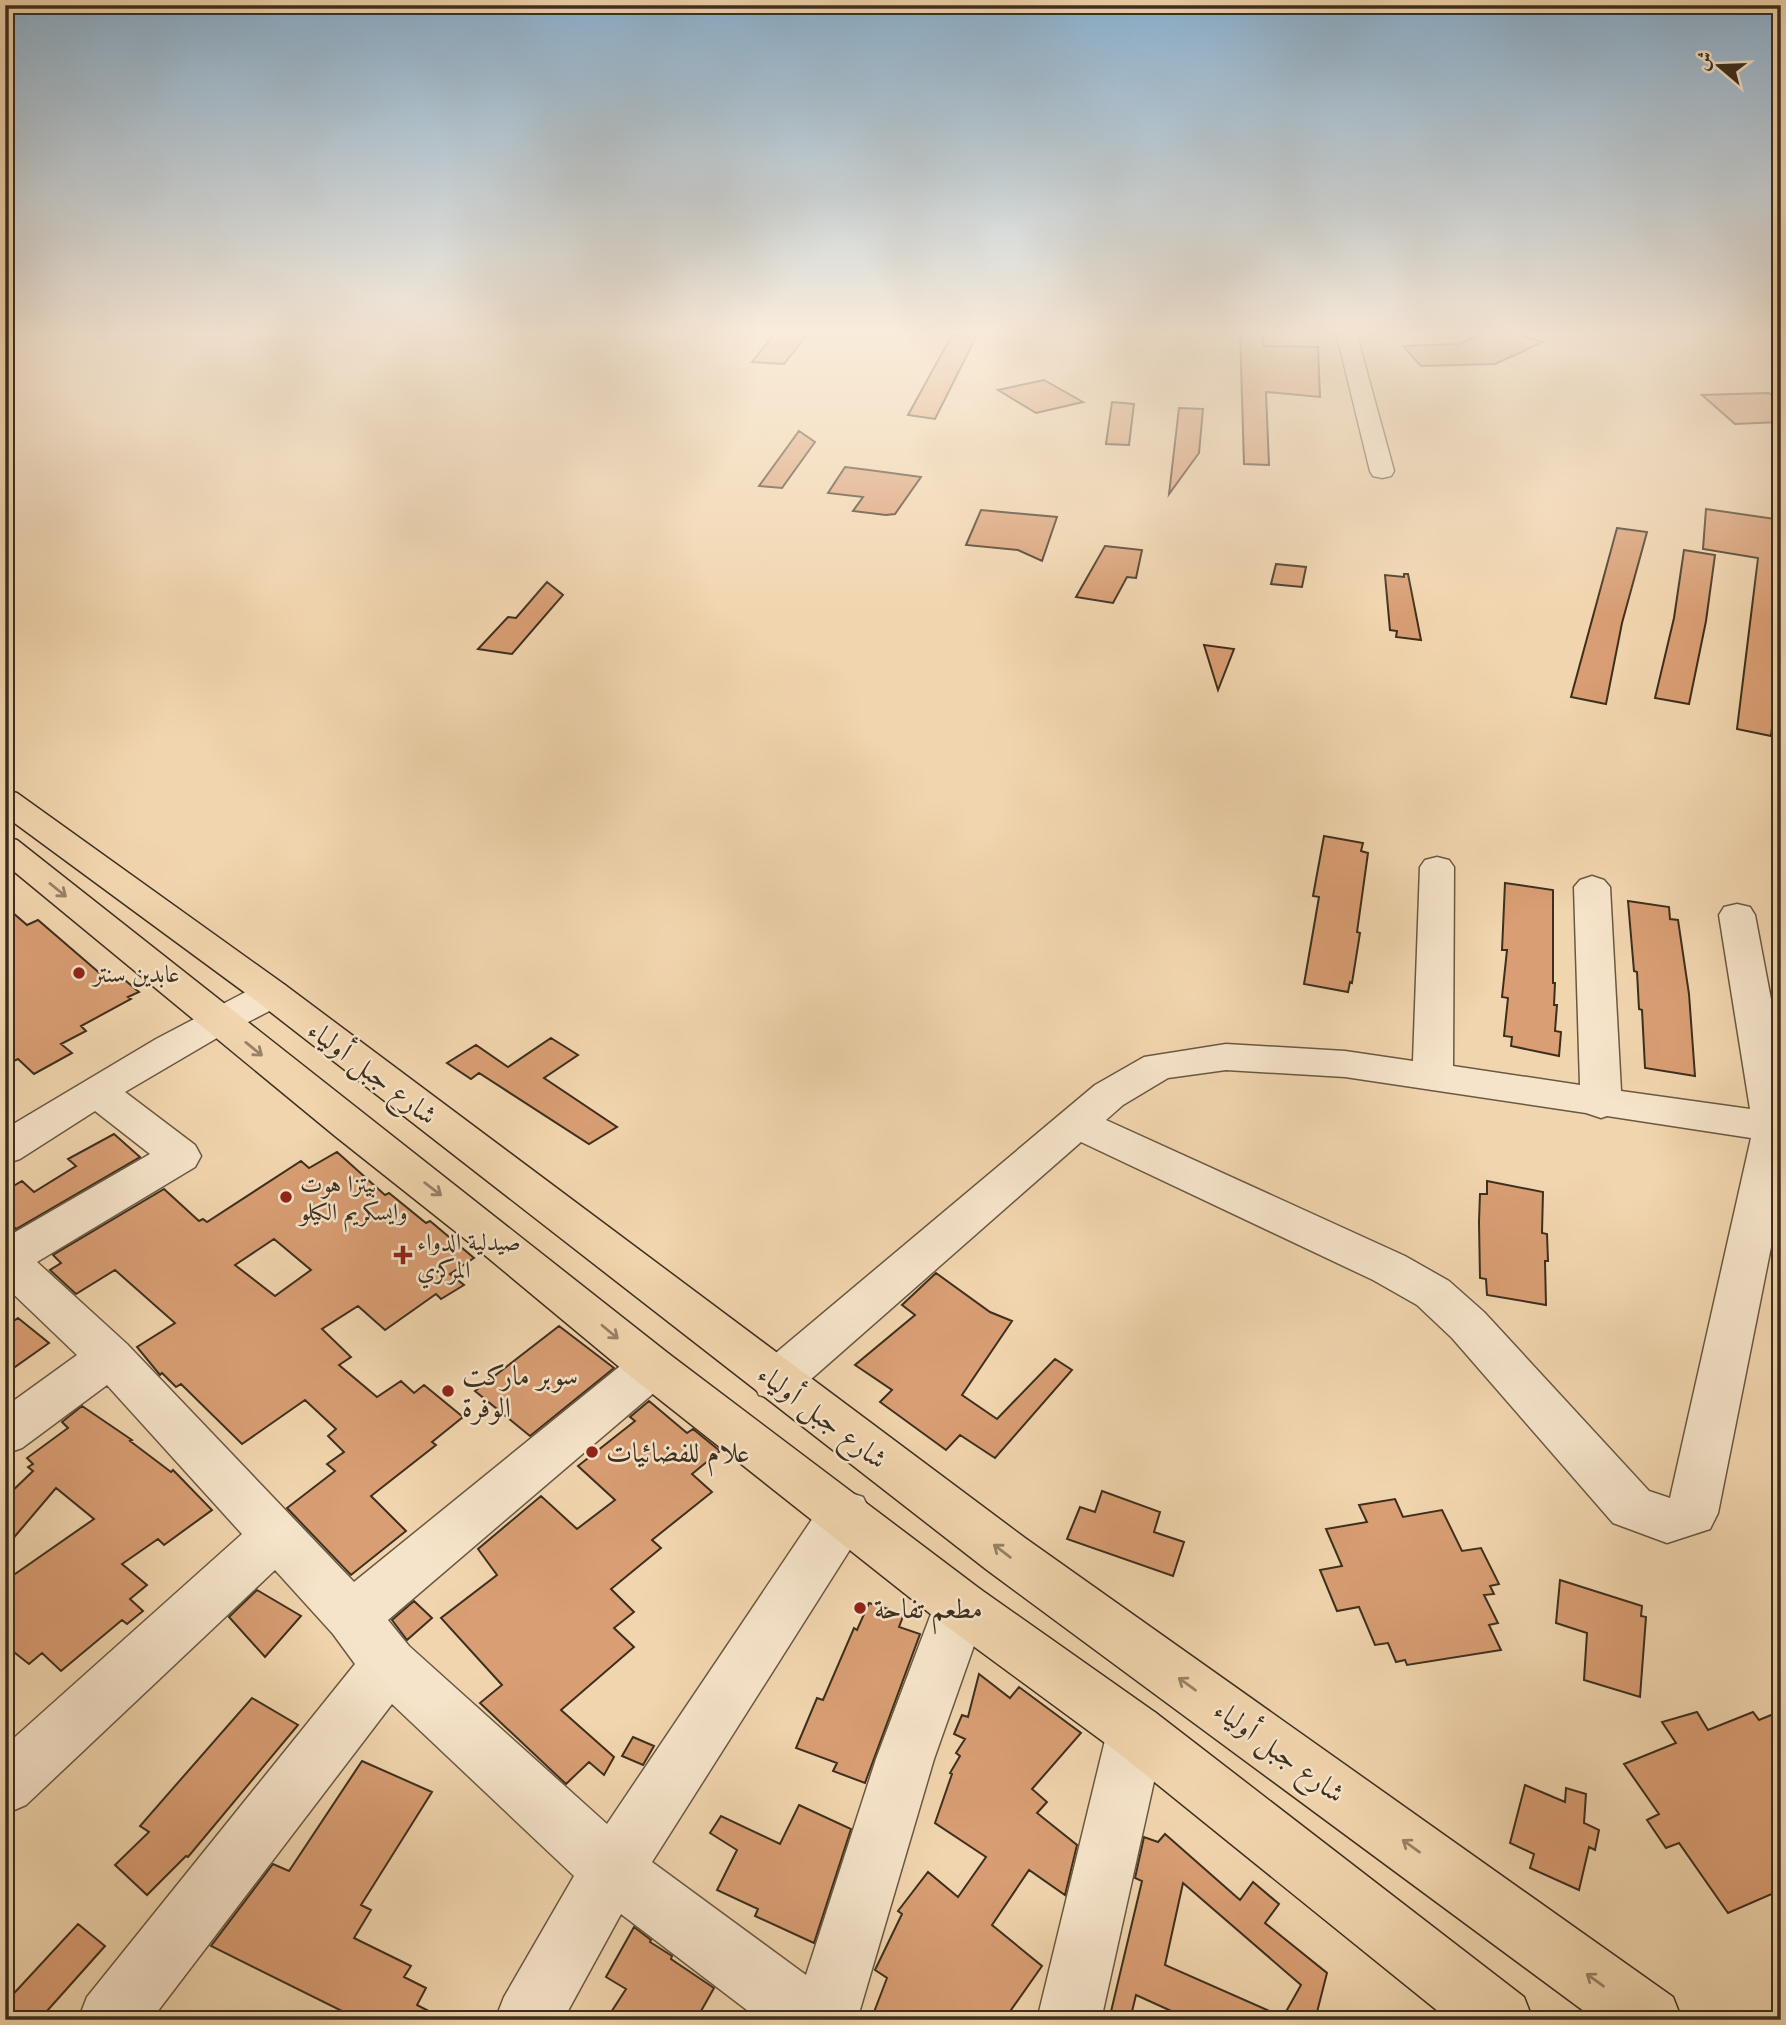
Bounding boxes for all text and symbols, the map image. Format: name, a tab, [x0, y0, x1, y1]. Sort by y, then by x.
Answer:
north arrow	[1684, 32, 1754, 102]
text: ش	[1689, 48, 1717, 73]
one-way arrow	[49, 882, 67, 898]
place label: عابدين سنتر	[90, 959, 180, 988]
marker: عابدين سنتر	[71, 965, 87, 981]
street label: شارع جبل أولياء	[297, 1011, 446, 1137]
one-way arrow	[244, 1041, 262, 1056]
place label: بيتزا هوت وايسكريم الكيلو	[297, 1169, 408, 1233]
one-way arrow	[423, 1182, 441, 1197]
marker: بيتزا هوت وايسكريم الكيلو	[278, 1189, 294, 1205]
place label: صيدلية الدواء المركزي	[417, 1227, 521, 1289]
marker: صيدلية الدواء المركزي	[395, 1247, 411, 1263]
one-way arrow	[600, 1324, 618, 1340]
street label: شارع جبل أولياء	[747, 1355, 896, 1481]
place label: سوبر ماركت الوفرة	[462, 1358, 578, 1425]
marker: سوبر ماركت الوفرة	[440, 1383, 456, 1399]
place label: علام للفضائيات	[606, 1435, 750, 1477]
marker: علام للفضائيات	[584, 1444, 600, 1460]
one-way arrow	[993, 1544, 1012, 1558]
place label: مطعم تفاحة	[874, 1591, 983, 1635]
marker: مطعم تفاحة	[852, 1600, 868, 1616]
one-way arrow	[1178, 1677, 1197, 1691]
street label: شارع جبل أولياء	[1204, 1691, 1353, 1815]
one-way arrow	[1402, 1839, 1421, 1853]
one-way arrow	[1586, 1972, 1605, 1987]

